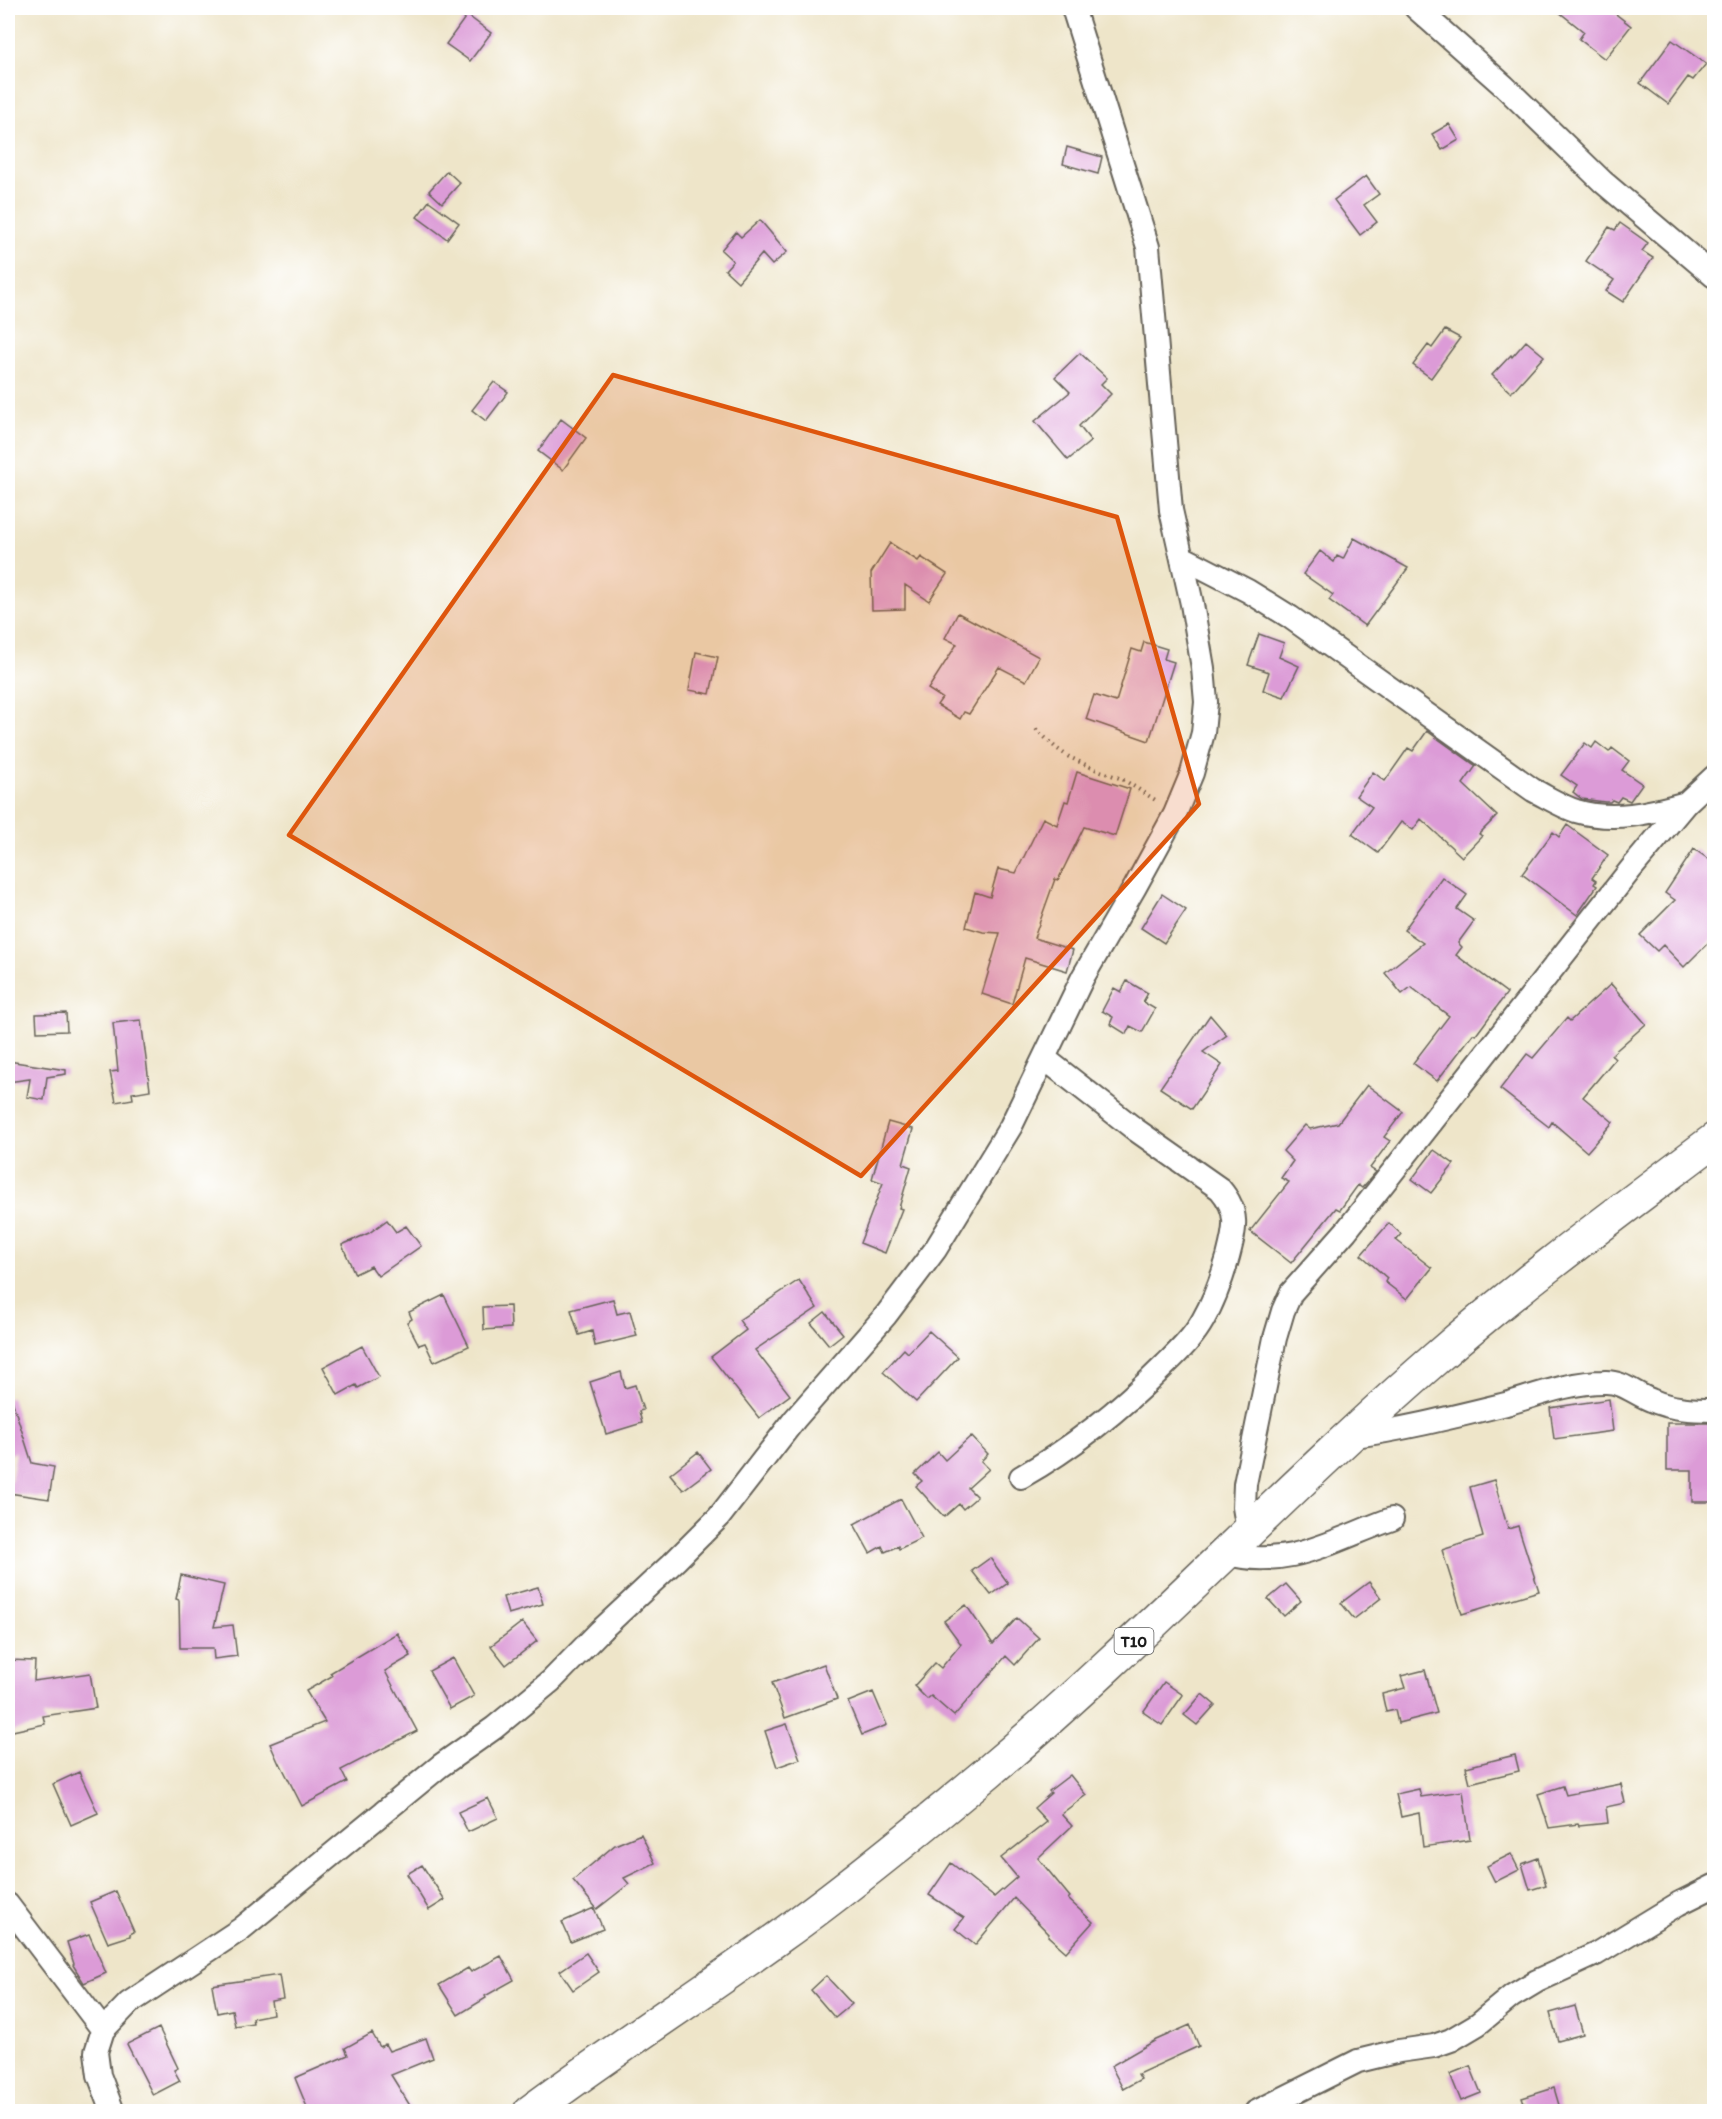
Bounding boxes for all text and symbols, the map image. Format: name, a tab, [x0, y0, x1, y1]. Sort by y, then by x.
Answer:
road number: T10	[1114, 1628, 1154, 1654]

